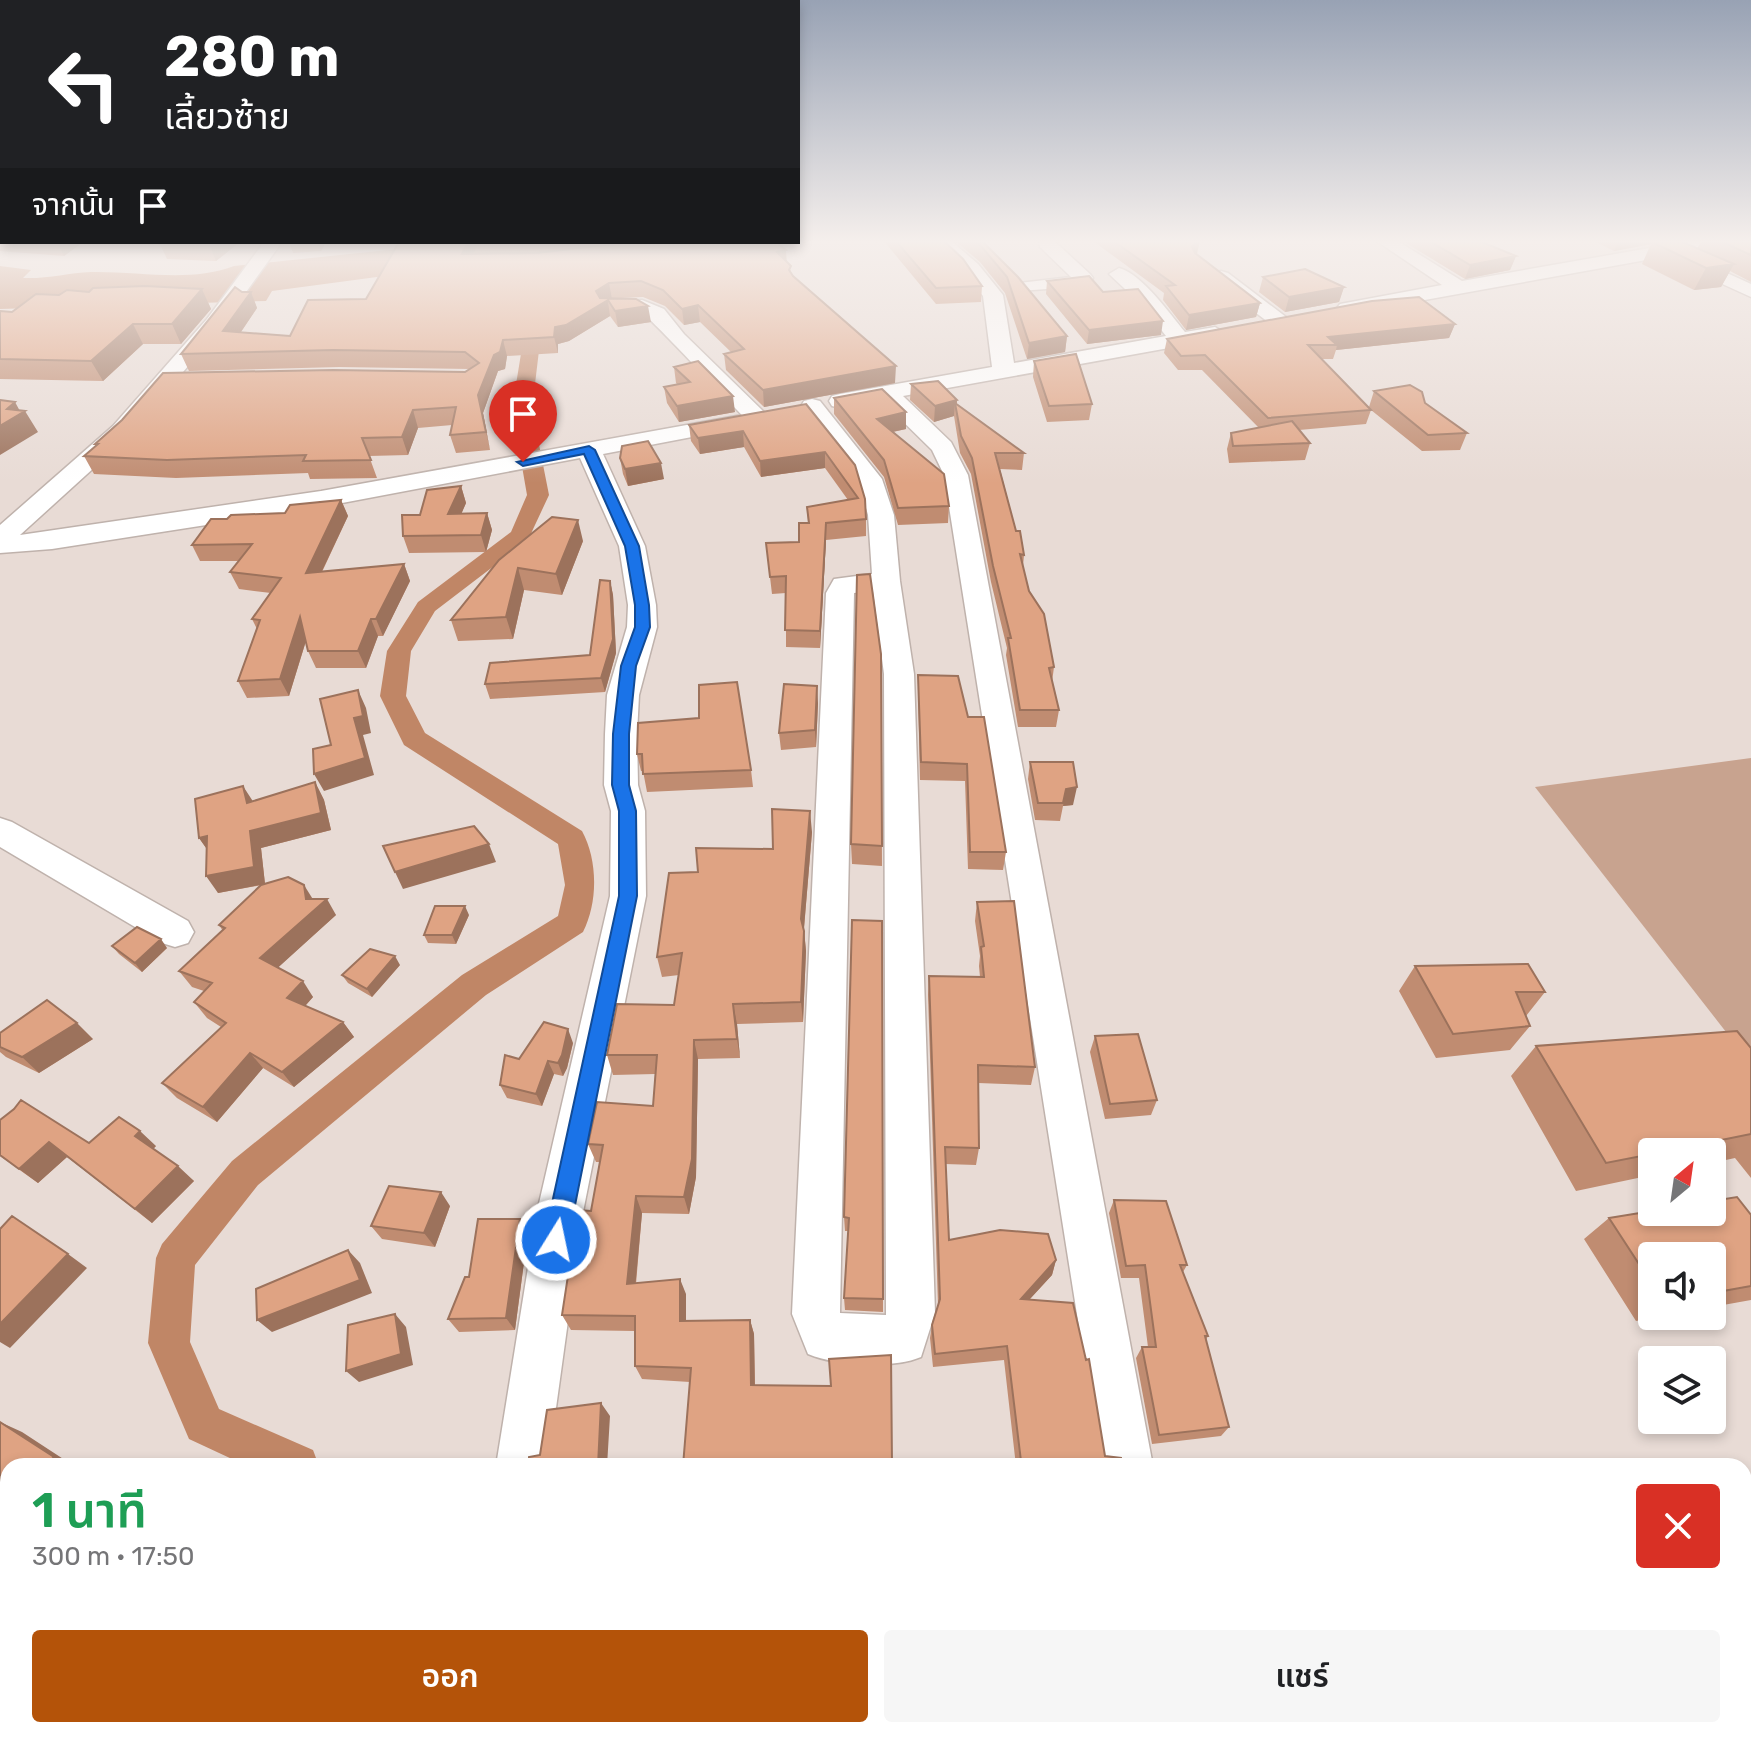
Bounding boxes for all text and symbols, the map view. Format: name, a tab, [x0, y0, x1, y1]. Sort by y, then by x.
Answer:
text: 280 m	[164, 24, 340, 90]
icon: left	[32, 32, 136, 136]
text: เลี้ยวซ้าย	[164, 95, 290, 138]
icon: arrive	[131, 184, 175, 228]
text: จากนั้น	[32, 187, 115, 223]
pin	[489, 380, 557, 462]
icon: arrive	[501, 392, 545, 436]
north arrow	[1638, 1138, 1726, 1226]
map controls	[1638, 1138, 1726, 1434]
position arrow	[514, 1198, 598, 1282]
button: sound	[1638, 1242, 1726, 1330]
button: layers	[1638, 1346, 1726, 1434]
text: 1 นาที	[32, 1482, 147, 1539]
button: close	[1636, 1484, 1720, 1568]
text: 300 m · 17:50	[32, 1541, 195, 1572]
button: ออก	[32, 1630, 868, 1722]
button: แชร์	[884, 1630, 1720, 1722]

